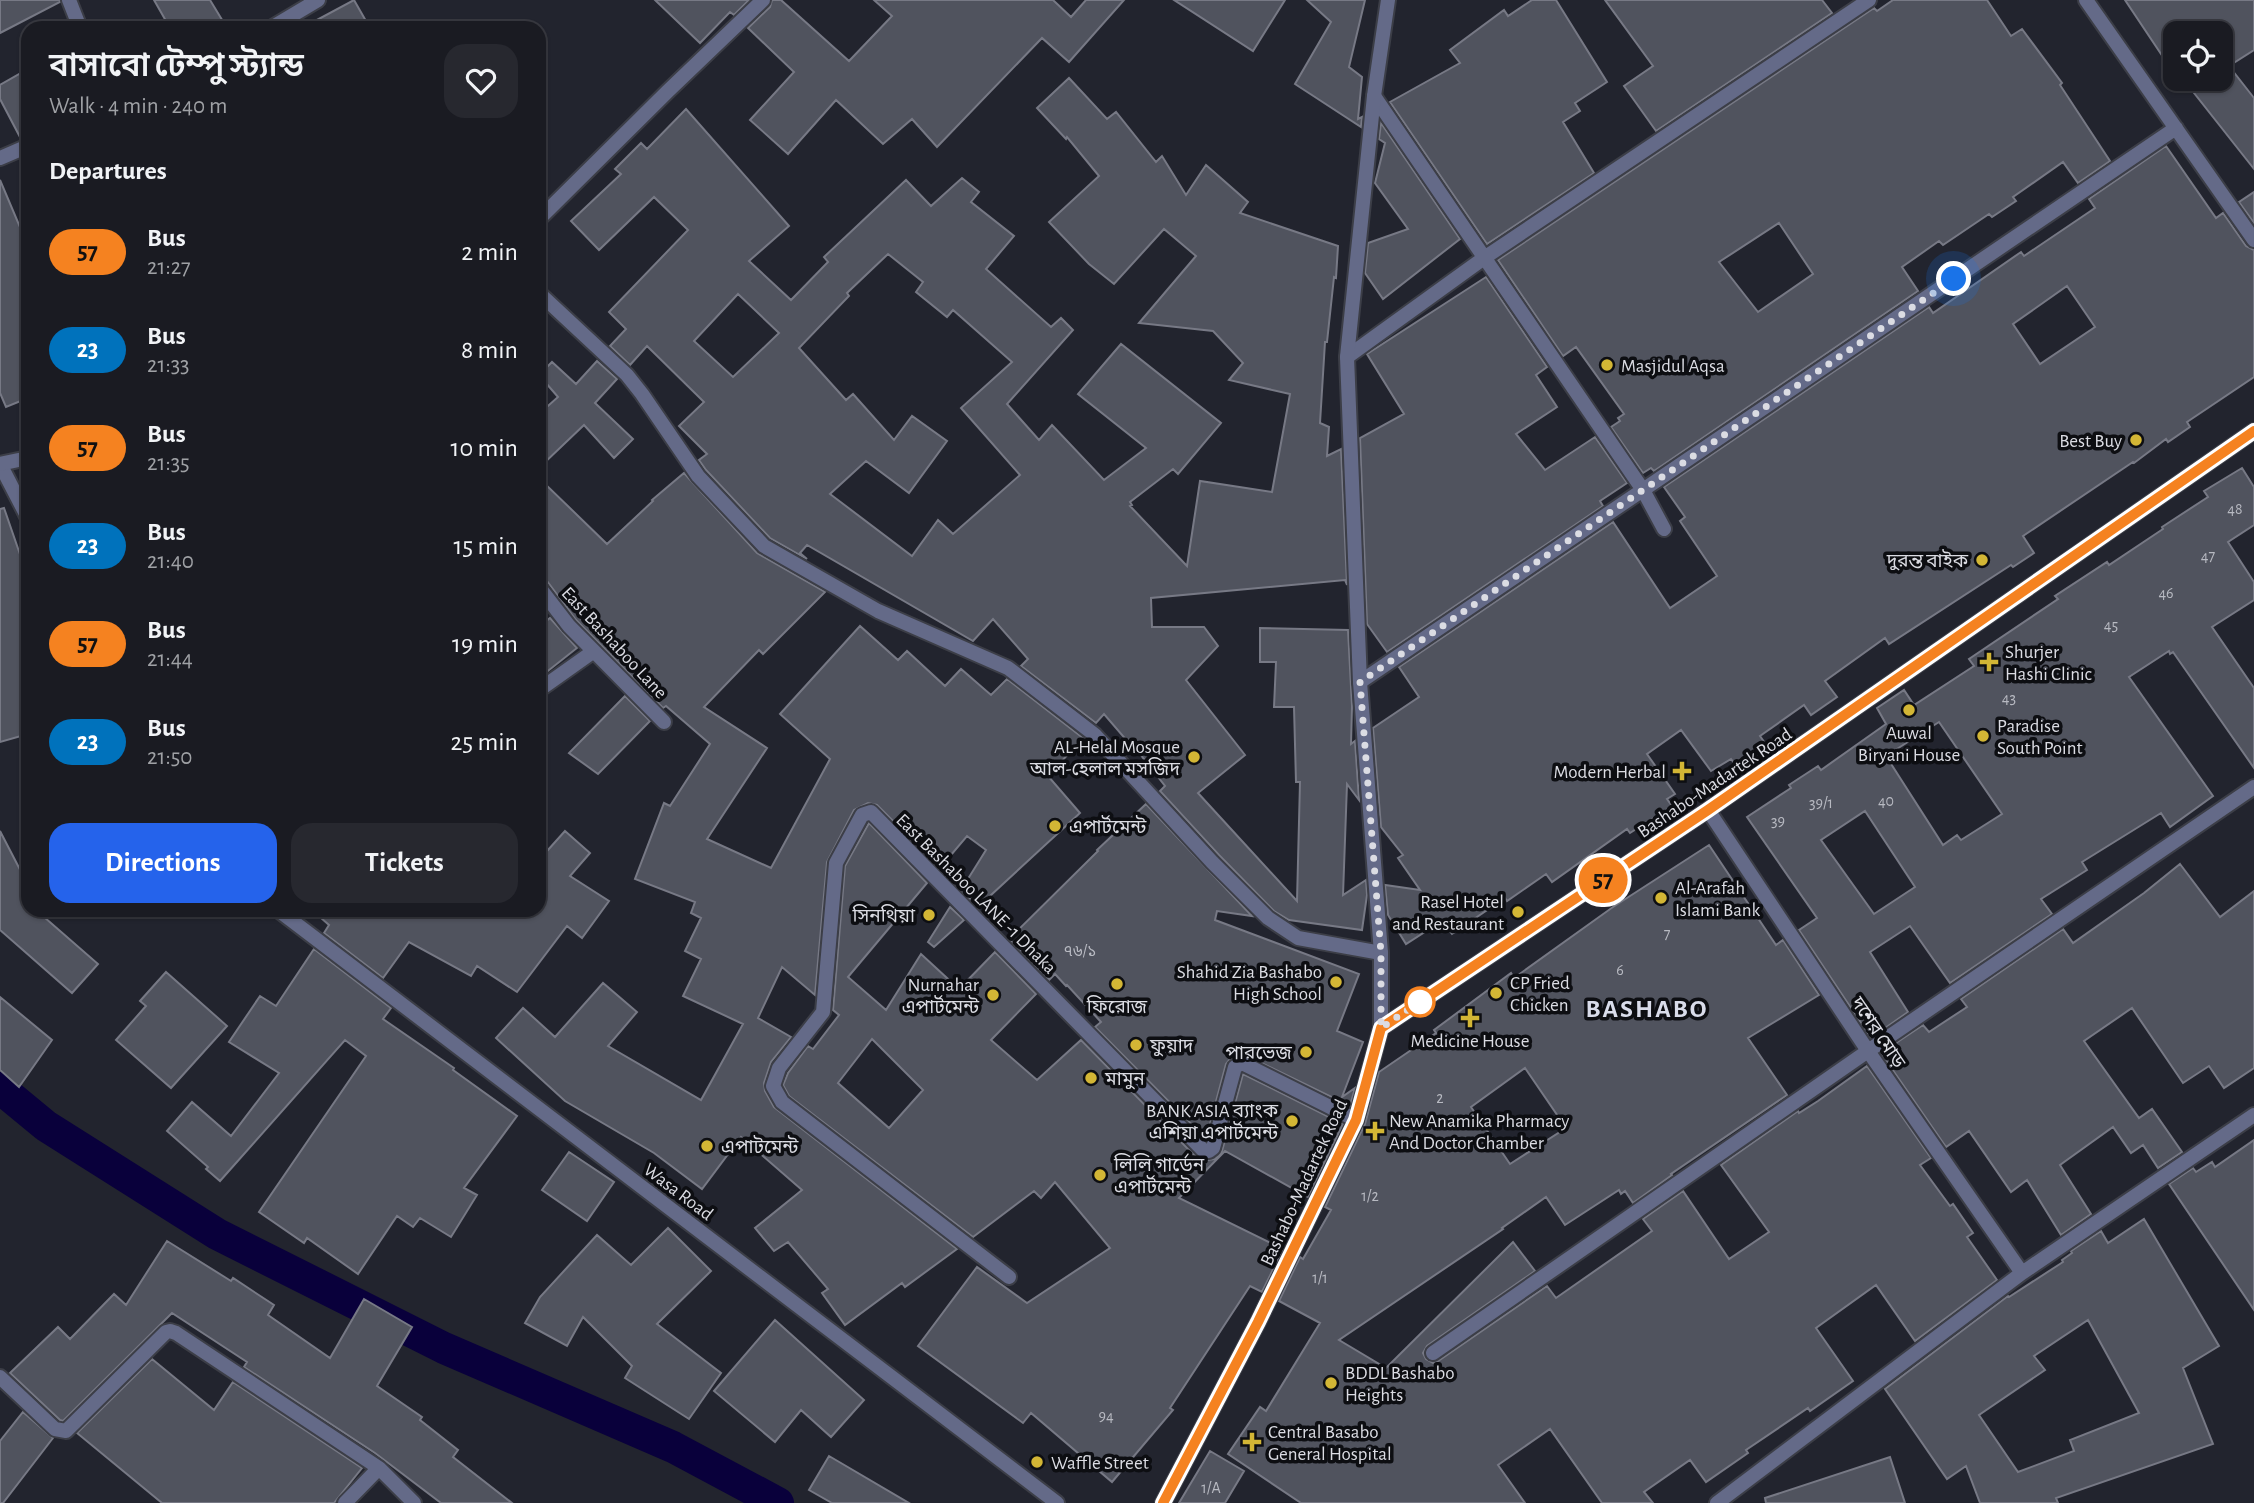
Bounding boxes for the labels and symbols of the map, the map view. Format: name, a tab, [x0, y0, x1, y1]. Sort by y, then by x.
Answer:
your location	[1936, 261, 1971, 296]
marker: Masjidul Aqsa	[1599, 357, 1615, 373]
place label: Masjidul Aqsa	[1621, 357, 1725, 376]
place label: Best Buy	[2059, 432, 2122, 451]
marker: Best Buy	[2128, 432, 2144, 448]
house number: 48	[2227, 501, 2243, 517]
house number: 47	[2201, 548, 2216, 564]
place label: দুরন্ত বাইক	[1886, 549, 1969, 571]
marker: দুরন্ত বাইক	[1974, 552, 1990, 568]
street label: East Bashaboo Lane	[557, 583, 670, 703]
house number: 46	[2158, 585, 2174, 601]
house number: 45	[2104, 617, 2118, 633]
place label: Shurjer Hashi Clinic	[2005, 643, 2092, 684]
marker: Shurjer Hashi Clinic	[1979, 652, 1999, 672]
house number: 43	[2002, 690, 2016, 706]
marker: Auwal Biryani House	[1901, 702, 1917, 718]
place label: Paradise South Point	[1997, 717, 2083, 758]
place label: Auwal Biryani House	[1858, 724, 1960, 765]
street label: Bashabo-Madartek Road	[1634, 725, 1795, 842]
marker: Paradise South Point	[1975, 728, 1991, 744]
place label: AL-Helal Mosque আল-হেলাল মসজিদ	[1029, 738, 1180, 779]
marker: AL-Helal Mosque আল-হেলাল মসজিদ	[1186, 749, 1202, 765]
marker: Modern Herbal	[1672, 761, 1692, 781]
place label: Modern Herbal	[1554, 763, 1666, 782]
house number: 40	[1878, 793, 1894, 809]
house number: 39/1	[1809, 795, 1833, 811]
street label: East Bashaboo LANE -1 Dhaka	[892, 810, 1060, 978]
house number: 39	[1771, 813, 1785, 829]
place label: এপার্টমেন্ট	[1069, 815, 1147, 837]
marker: এপার্টমেন্ট	[1047, 818, 1063, 834]
line badge: 57	[1572, 857, 1634, 903]
place label: Al-Arafah Islami Bank	[1675, 879, 1761, 920]
marker: Al-Arafah Islami Bank	[1653, 890, 1669, 906]
place label: Rasel Hotel and Restaurant	[1392, 893, 1504, 934]
place label: সিনথিয়া	[851, 904, 916, 926]
marker: Rasel Hotel and Restaurant	[1510, 904, 1526, 920]
marker: সিনথিয়া	[921, 907, 937, 923]
house number: 7	[1664, 926, 1671, 942]
house number: ৭৬/১	[1063, 943, 1097, 959]
house number: 6	[1616, 962, 1624, 978]
place label: Shahid Zia Bashabo High School	[1177, 963, 1322, 1004]
marker: Shahid Zia Bashabo High School	[1328, 974, 1344, 990]
place label: CP Fried Chicken	[1510, 974, 1570, 1015]
place label: Nurnahar এপার্টমেন্ট	[902, 976, 980, 1017]
marker: ফিরোজ	[1109, 976, 1125, 992]
marker: CP Fried Chicken	[1488, 985, 1504, 1001]
marker: Nurnahar এপার্টমেন্ট	[985, 987, 1001, 1003]
unlabelled marker	[1405, 987, 1435, 1017]
street label: দশের মোড়	[1847, 993, 1909, 1072]
place label: ফিরোজ	[1086, 995, 1148, 1017]
district label: BASHABO	[1585, 996, 1709, 1022]
marker: Medicine House	[1462, 1010, 1478, 1026]
place label: Medicine House	[1411, 1032, 1529, 1051]
marker: ফুয়াদ	[1128, 1037, 1144, 1053]
place label: ফুয়াদ	[1149, 1037, 1194, 1057]
place label: পারভেজ	[1225, 1044, 1293, 1063]
marker: পারভেজ	[1298, 1044, 1314, 1060]
marker: মামুন	[1083, 1070, 1099, 1086]
place label: মামুন	[1104, 1070, 1145, 1090]
house number: 2	[1436, 1090, 1444, 1106]
street label: Bashabo-Madartek Road	[1257, 1096, 1351, 1269]
place label: BANK ASIA ব্যাংক এশিয়া এপার্টমেন্ট	[1146, 1102, 1279, 1143]
place label: New Anamika Pharmacy And Doctor Chamber	[1389, 1112, 1569, 1153]
marker: BANK ASIA ব্যাংক এশিয়া এপার্টমেন্ট	[1284, 1113, 1300, 1129]
marker: New Anamika Pharmacy And Doctor Chamber	[1367, 1123, 1383, 1139]
place label: এপাটমেন্ট	[721, 1135, 799, 1157]
marker: এপাটমেন্ট	[699, 1138, 715, 1154]
place label: লিলি গার্ডেন এপার্টমেন্ট	[1113, 1153, 1205, 1197]
street label: Wasa Road	[640, 1160, 716, 1224]
marker: লিলি গার্ডেন এপার্টমেন্ট	[1092, 1167, 1108, 1183]
house number: 1/2	[1361, 1188, 1379, 1204]
house number: 1/1	[1312, 1270, 1328, 1286]
place label: BDDL Bashabo Heights	[1345, 1364, 1455, 1405]
marker: BDDL Bashabo Heights	[1323, 1375, 1339, 1391]
house number: 94	[1098, 1408, 1114, 1424]
place label: Central Basabo General Hospital	[1268, 1423, 1392, 1464]
marker: Central Basabo General Hospital	[1242, 1432, 1262, 1452]
marker: Waffle Street	[1029, 1454, 1045, 1470]
place label: Waffle Street	[1051, 1454, 1149, 1473]
house number: 1/A	[1201, 1480, 1221, 1496]

